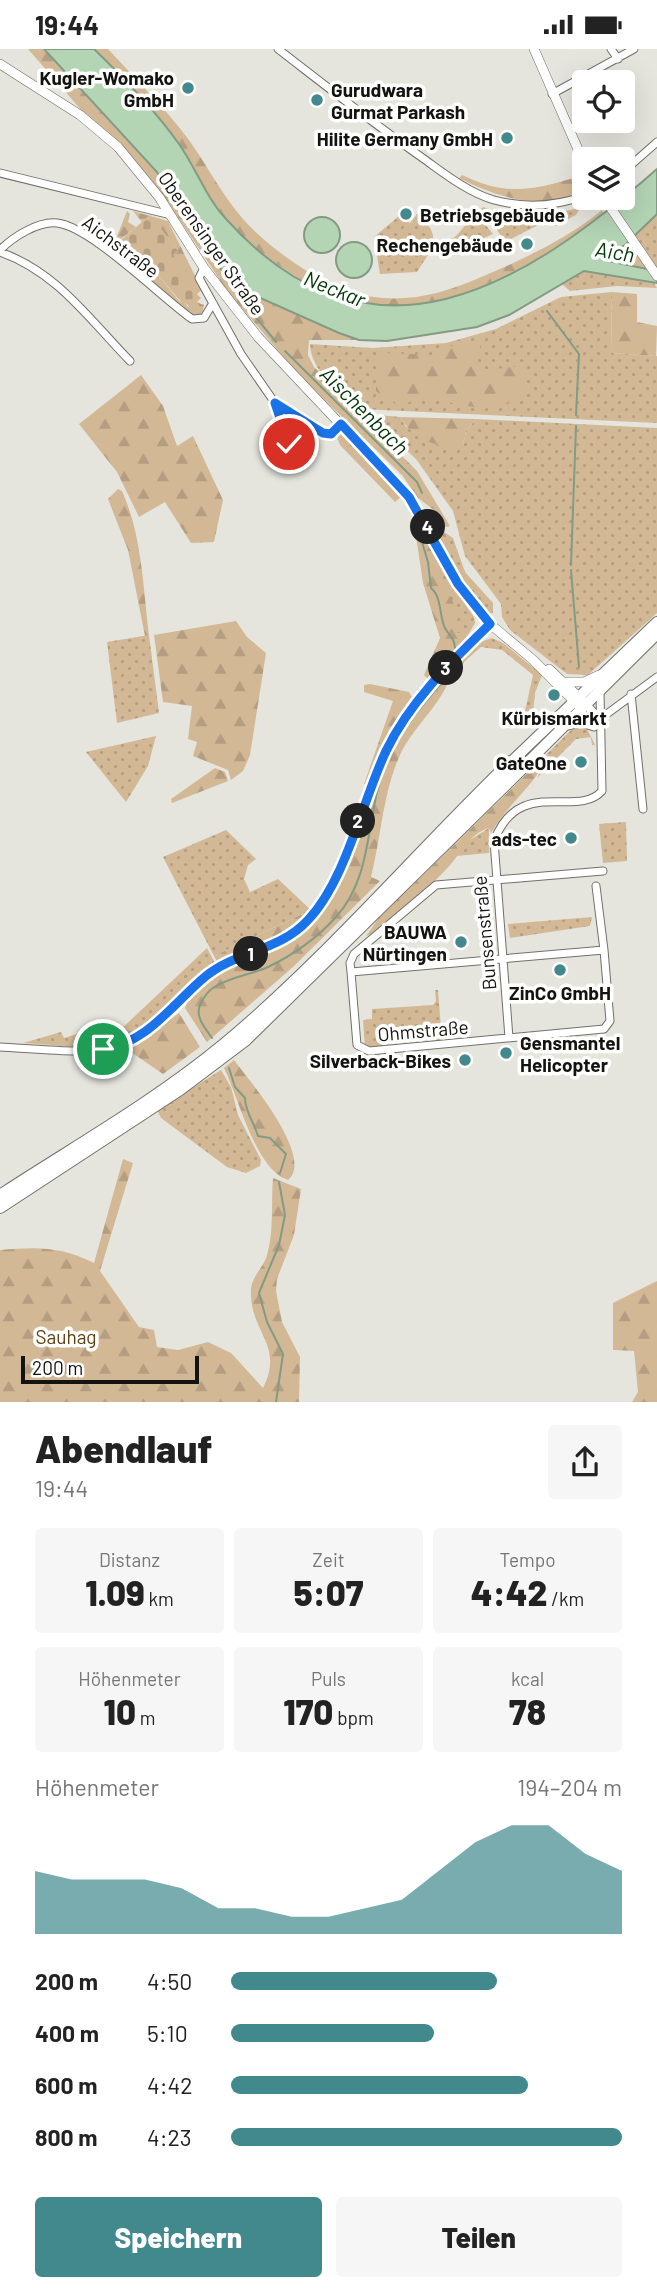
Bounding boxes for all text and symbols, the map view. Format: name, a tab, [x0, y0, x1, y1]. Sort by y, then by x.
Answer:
text: 19:44	[35, 9, 99, 40]
place label: Kugler-Womako GmbH	[40, 66, 174, 111]
map controls	[572, 70, 635, 210]
button: locate	[572, 70, 635, 133]
place label: Gurudwara Gurmat Parkash	[331, 78, 465, 123]
marker: Kugler-Womako GmbH	[180, 80, 196, 96]
marker: Gurudwara Gurmat Parkash	[309, 92, 325, 108]
place label: Hilite Germany GmbH	[317, 127, 493, 150]
marker: Hilite Germany GmbH	[499, 130, 515, 146]
button: layers	[572, 147, 635, 210]
street label: Oberensinger Straße	[154, 167, 270, 319]
place label: Betriebsgebäude	[420, 203, 565, 226]
marker: Betriebsgebäude	[398, 206, 414, 222]
street label: Aichstraße	[78, 210, 164, 282]
place label: Rechengebäude	[377, 233, 513, 256]
marker: Rechengebäude	[519, 236, 535, 252]
water label: Aich	[594, 236, 636, 266]
water label: Neckar	[301, 264, 370, 312]
water label: Aischenbach	[316, 361, 414, 459]
pin	[259, 414, 319, 474]
icon: check	[270, 425, 308, 463]
pin: 4	[410, 510, 446, 545]
text: 4	[422, 515, 433, 538]
pin: 3	[428, 651, 464, 685]
text: 3	[440, 656, 451, 679]
marker: Kürbismarkt	[546, 687, 562, 703]
place label: Kürbismarkt	[501, 706, 607, 729]
place label: GateOne	[496, 751, 567, 774]
marker: GateOne	[573, 754, 589, 770]
pin: 2	[340, 803, 376, 839]
text: 2	[352, 809, 363, 832]
place label: ads-tec	[492, 827, 557, 850]
marker: ads-tec	[563, 830, 579, 846]
street label: Bunsenstraße	[468, 875, 500, 991]
place label: BAUWA Nürtingen	[363, 920, 447, 965]
marker: BAUWA Nürtingen	[453, 934, 469, 950]
pin: 1	[233, 937, 268, 971]
text: 1	[247, 942, 254, 965]
marker: ZinCo GmbH	[552, 962, 568, 978]
place label: ZinCo GmbH	[509, 981, 611, 1004]
street label: Ohmstraße	[377, 1015, 469, 1045]
pin	[73, 1019, 133, 1079]
icon: arrive	[84, 1030, 122, 1068]
place label: Gensmantel Helicopter	[520, 1031, 620, 1076]
marker: Gensmantel Helicopter	[498, 1045, 514, 1061]
place label: Silverback-Bikes	[310, 1049, 451, 1072]
marker: Silverback-Bikes	[457, 1052, 473, 1068]
park label: Sauhag	[35, 1325, 97, 1348]
scale bar	[21, 1353, 200, 1385]
text: 200 m	[32, 1356, 83, 1379]
text: Abendlauf	[35, 1425, 212, 1471]
button: share	[548, 1425, 622, 1499]
text: 19:44	[35, 1474, 88, 1502]
text: Distanz	[99, 1548, 160, 1571]
text: Zeit	[312, 1548, 345, 1571]
text: Tempo	[499, 1548, 556, 1571]
text: 1.09	[85, 1571, 145, 1613]
text: 5:07	[294, 1571, 363, 1613]
text: 4:42	[471, 1571, 547, 1613]
text: km	[145, 1587, 174, 1610]
text: /km	[547, 1587, 584, 1610]
text: Höhenmeter	[78, 1667, 181, 1690]
text: Puls	[311, 1667, 346, 1690]
text: kcal	[511, 1667, 544, 1690]
text: 10	[104, 1690, 136, 1732]
text: 170	[283, 1690, 333, 1732]
text: 78	[509, 1690, 546, 1732]
text: m	[136, 1706, 155, 1729]
text: bpm	[333, 1706, 374, 1729]
text: Höhenmeter	[35, 1773, 159, 1801]
text: 194–204 m	[517, 1773, 622, 1801]
text: 200 m	[35, 1967, 98, 1995]
text: 4:50	[147, 1967, 192, 1995]
text: 400 m	[35, 2019, 99, 2047]
text: 5:10	[147, 2019, 188, 2047]
text: 600 m	[35, 2071, 97, 2099]
text: 4:42	[147, 2071, 192, 2099]
text: 800 m	[35, 2123, 97, 2151]
text: 4:23	[147, 2123, 192, 2151]
button: Speichern	[35, 2197, 322, 2277]
button: Teilen	[336, 2197, 622, 2277]

